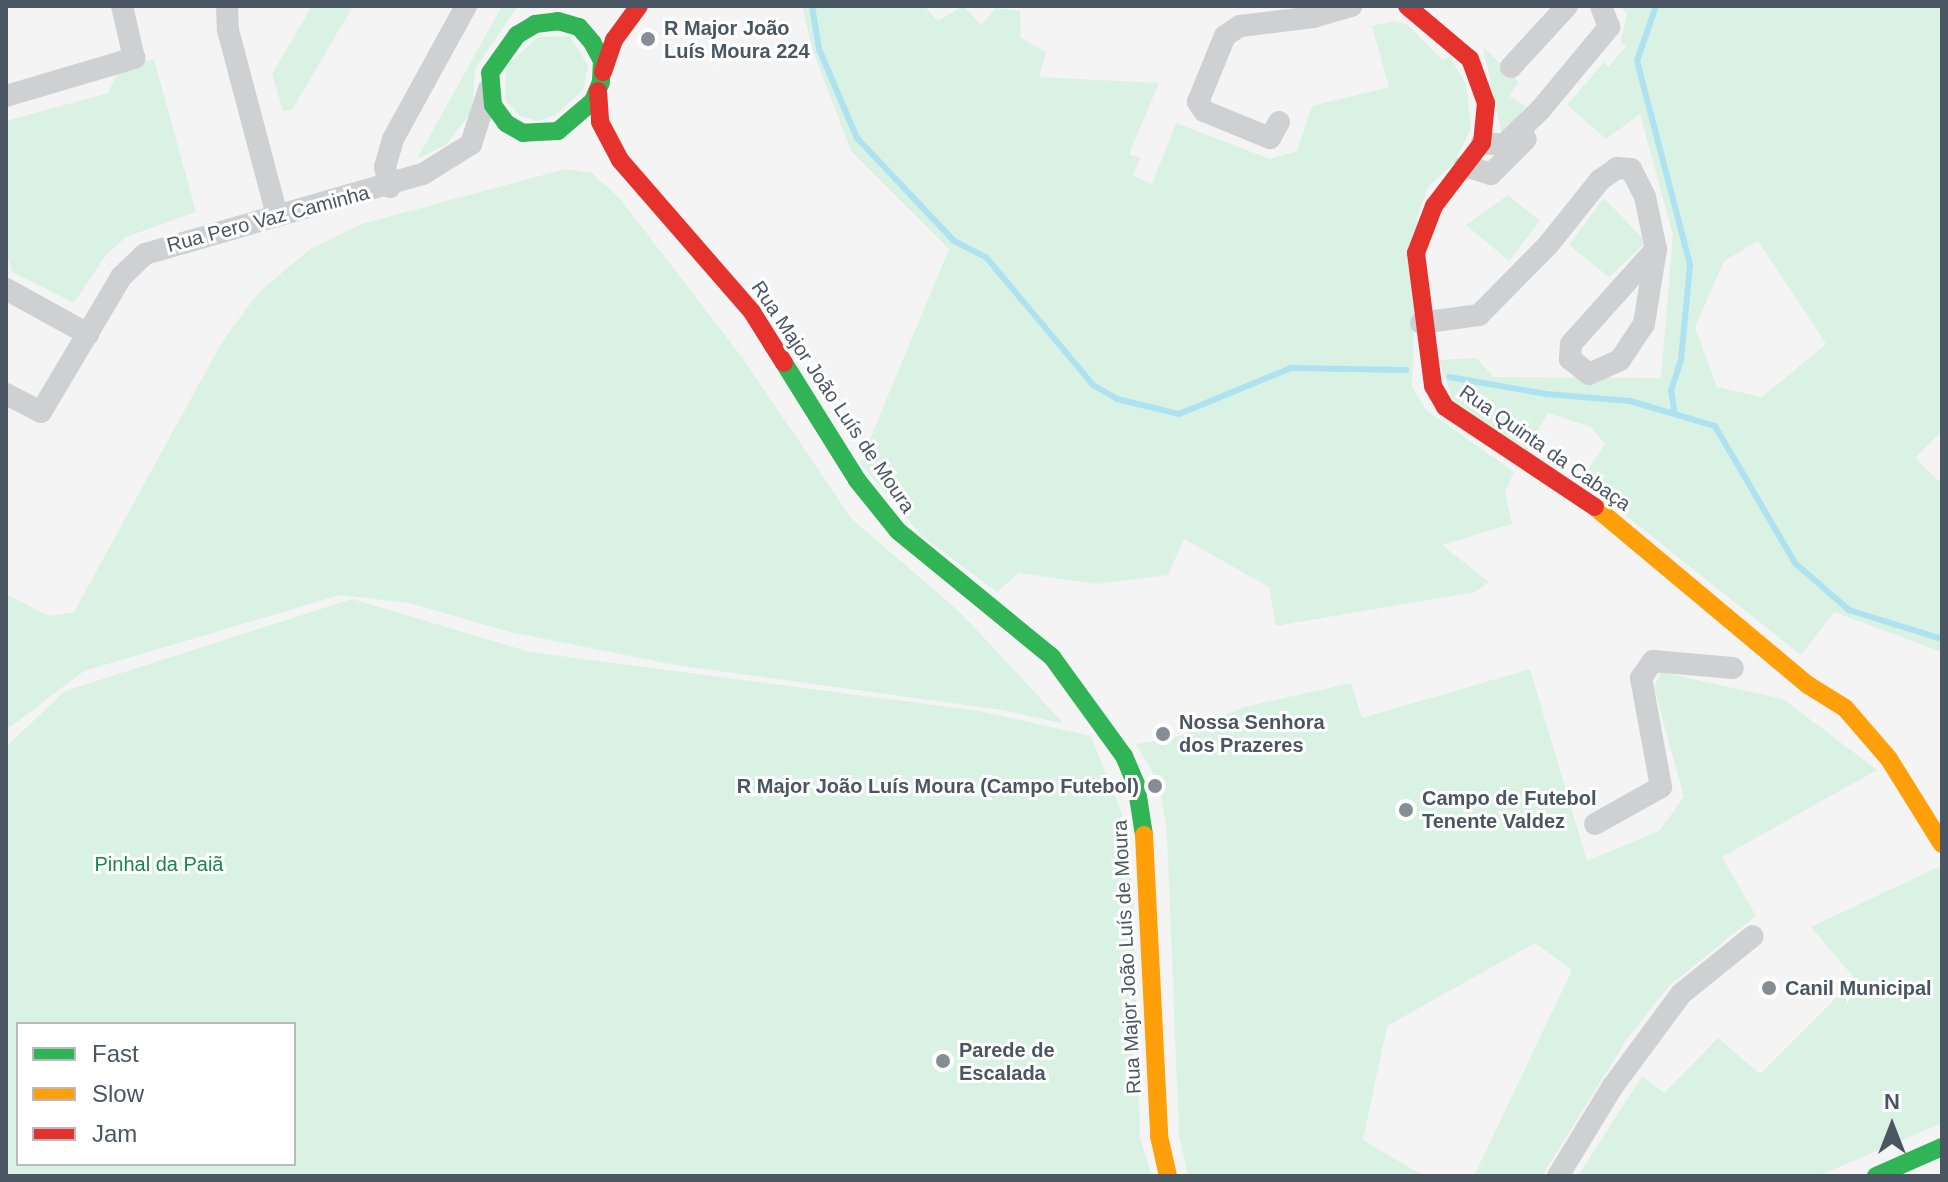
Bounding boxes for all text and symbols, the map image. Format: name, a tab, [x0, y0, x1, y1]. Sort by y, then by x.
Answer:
place label: R Major João Luís Moura 224	[664, 16, 810, 63]
marker: R Major João Luís Moura 224	[639, 30, 657, 48]
street label: Rua Pero Vaz Caminha	[164, 180, 372, 258]
street label: Rua Major João Luís de Moura	[746, 276, 920, 518]
street label: Rua Quinta da Cabaça	[1455, 380, 1635, 516]
place label: Nossa Senhora dos Prazeres	[1179, 710, 1325, 757]
marker: Nossa Senhora dos Prazeres	[1154, 725, 1172, 743]
place label: R Major João Luís Moura (Campo Futebol)	[737, 774, 1139, 798]
marker: R Major João Luís Moura (Campo Futebol)	[1146, 777, 1164, 795]
place label: Campo de Futebol Tenente Valdez	[1422, 786, 1596, 833]
marker: Campo de Futebol Tenente Valdez	[1397, 801, 1415, 819]
street label: Rua Major João Luís de Moura	[1108, 819, 1146, 1095]
park label: Pinhal da Paiã	[95, 852, 223, 876]
place label: Canil Municipal	[1785, 976, 1932, 1000]
marker: Canil Municipal	[1760, 979, 1778, 997]
legend	[16, 1022, 296, 1166]
place label: Parede de Escalada	[959, 1038, 1055, 1085]
text: Fast	[92, 1040, 139, 1067]
marker: Parede de Escalada	[934, 1052, 952, 1070]
text: Slow	[92, 1080, 144, 1107]
north arrow	[1852, 1086, 1932, 1166]
text: N	[1884, 1089, 1900, 1114]
text: Jam	[92, 1120, 137, 1147]

